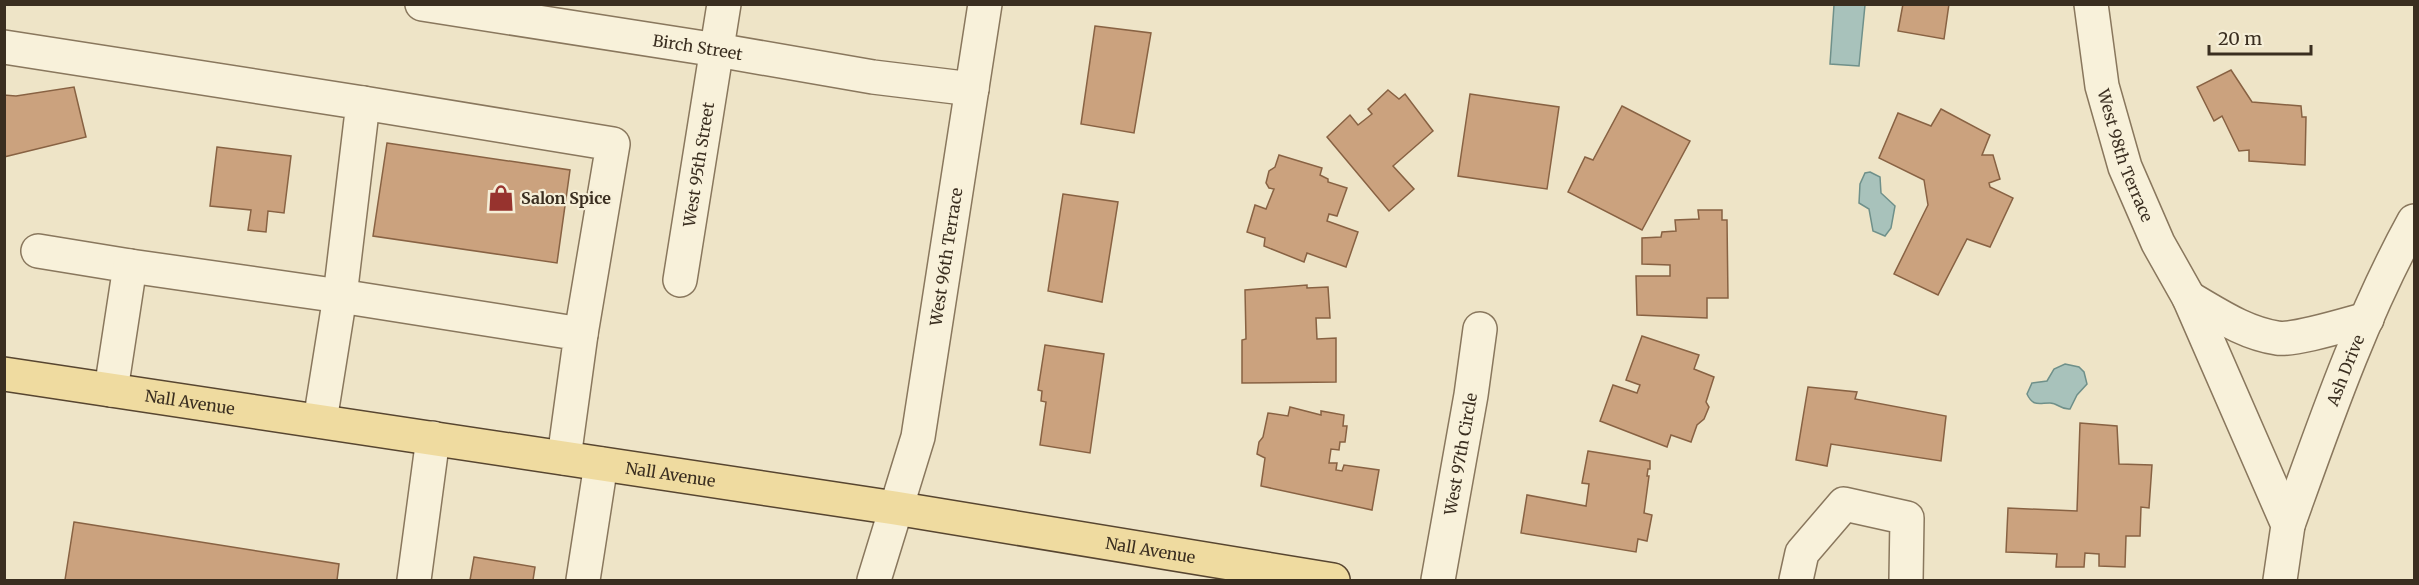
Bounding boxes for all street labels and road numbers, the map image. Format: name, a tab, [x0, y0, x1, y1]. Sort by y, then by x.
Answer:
street label: Birch Street	[651, 30, 745, 64]
street label: West 98th Terrace	[2093, 86, 2158, 225]
street label: West 95th Street	[678, 100, 718, 229]
street label: West 96th Terrace	[925, 186, 966, 328]
street label: Ash Drive	[2322, 332, 2368, 410]
street label: Nall Avenue	[144, 385, 236, 419]
street label: West 97th Circle	[1440, 391, 1481, 518]
street label: Nall Avenue	[624, 458, 717, 491]
street label: Nall Avenue	[1104, 533, 1197, 567]

